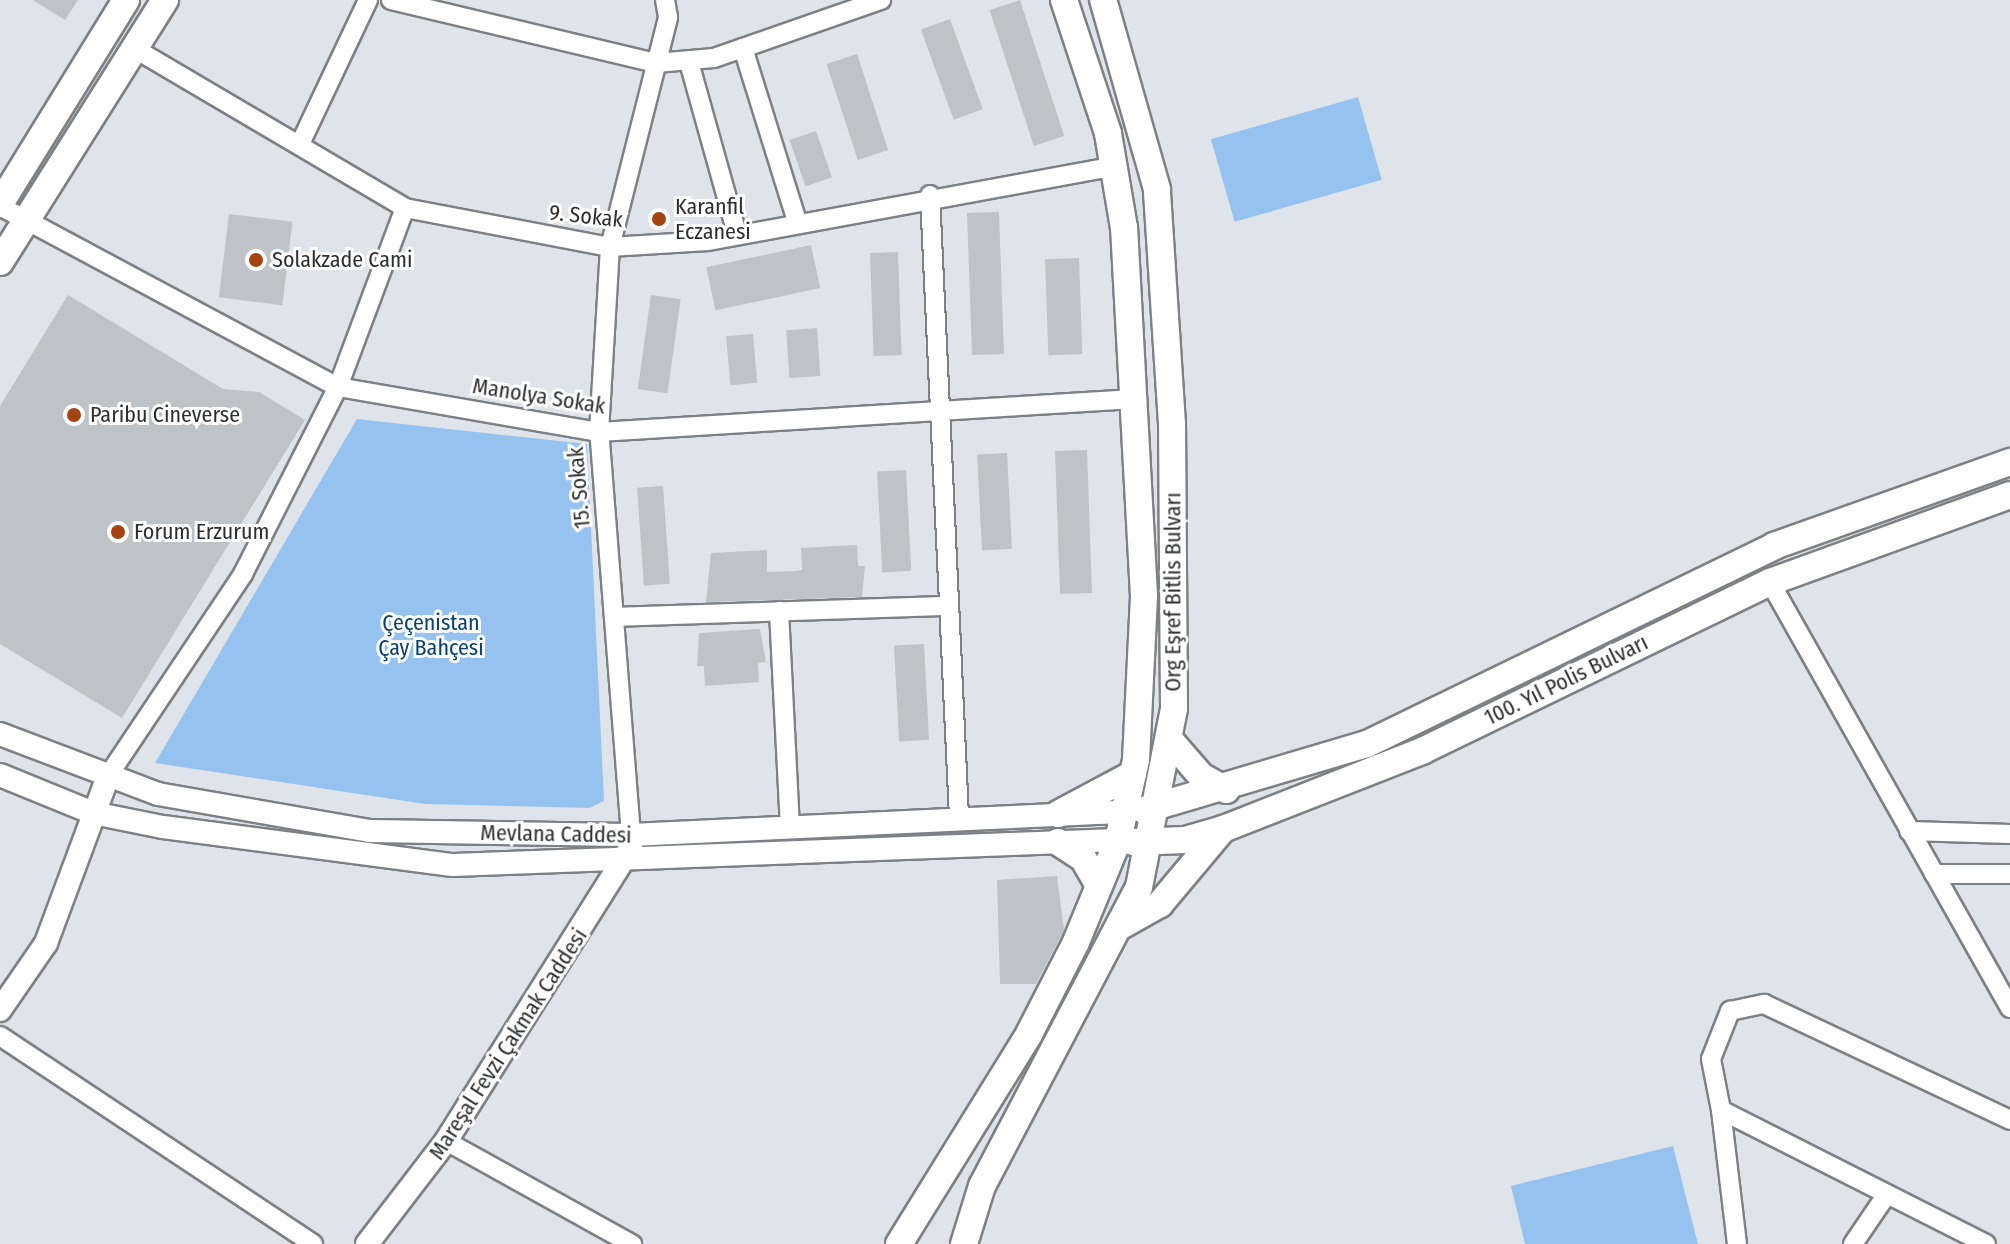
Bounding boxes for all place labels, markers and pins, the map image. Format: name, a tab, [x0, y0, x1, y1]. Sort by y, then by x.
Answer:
place label: Karanfil Eczanesi	[675, 193, 751, 244]
marker: Karanfil Eczanesi	[650, 210, 668, 228]
place label: Solakzade Cami	[272, 247, 412, 273]
marker: Solakzade Cami	[247, 251, 265, 269]
place label: Paribu Cineverse	[90, 402, 240, 428]
marker: Paribu Cineverse	[65, 406, 83, 424]
place label: Forum Erzurum	[134, 519, 269, 545]
marker: Forum Erzurum	[109, 523, 127, 541]

